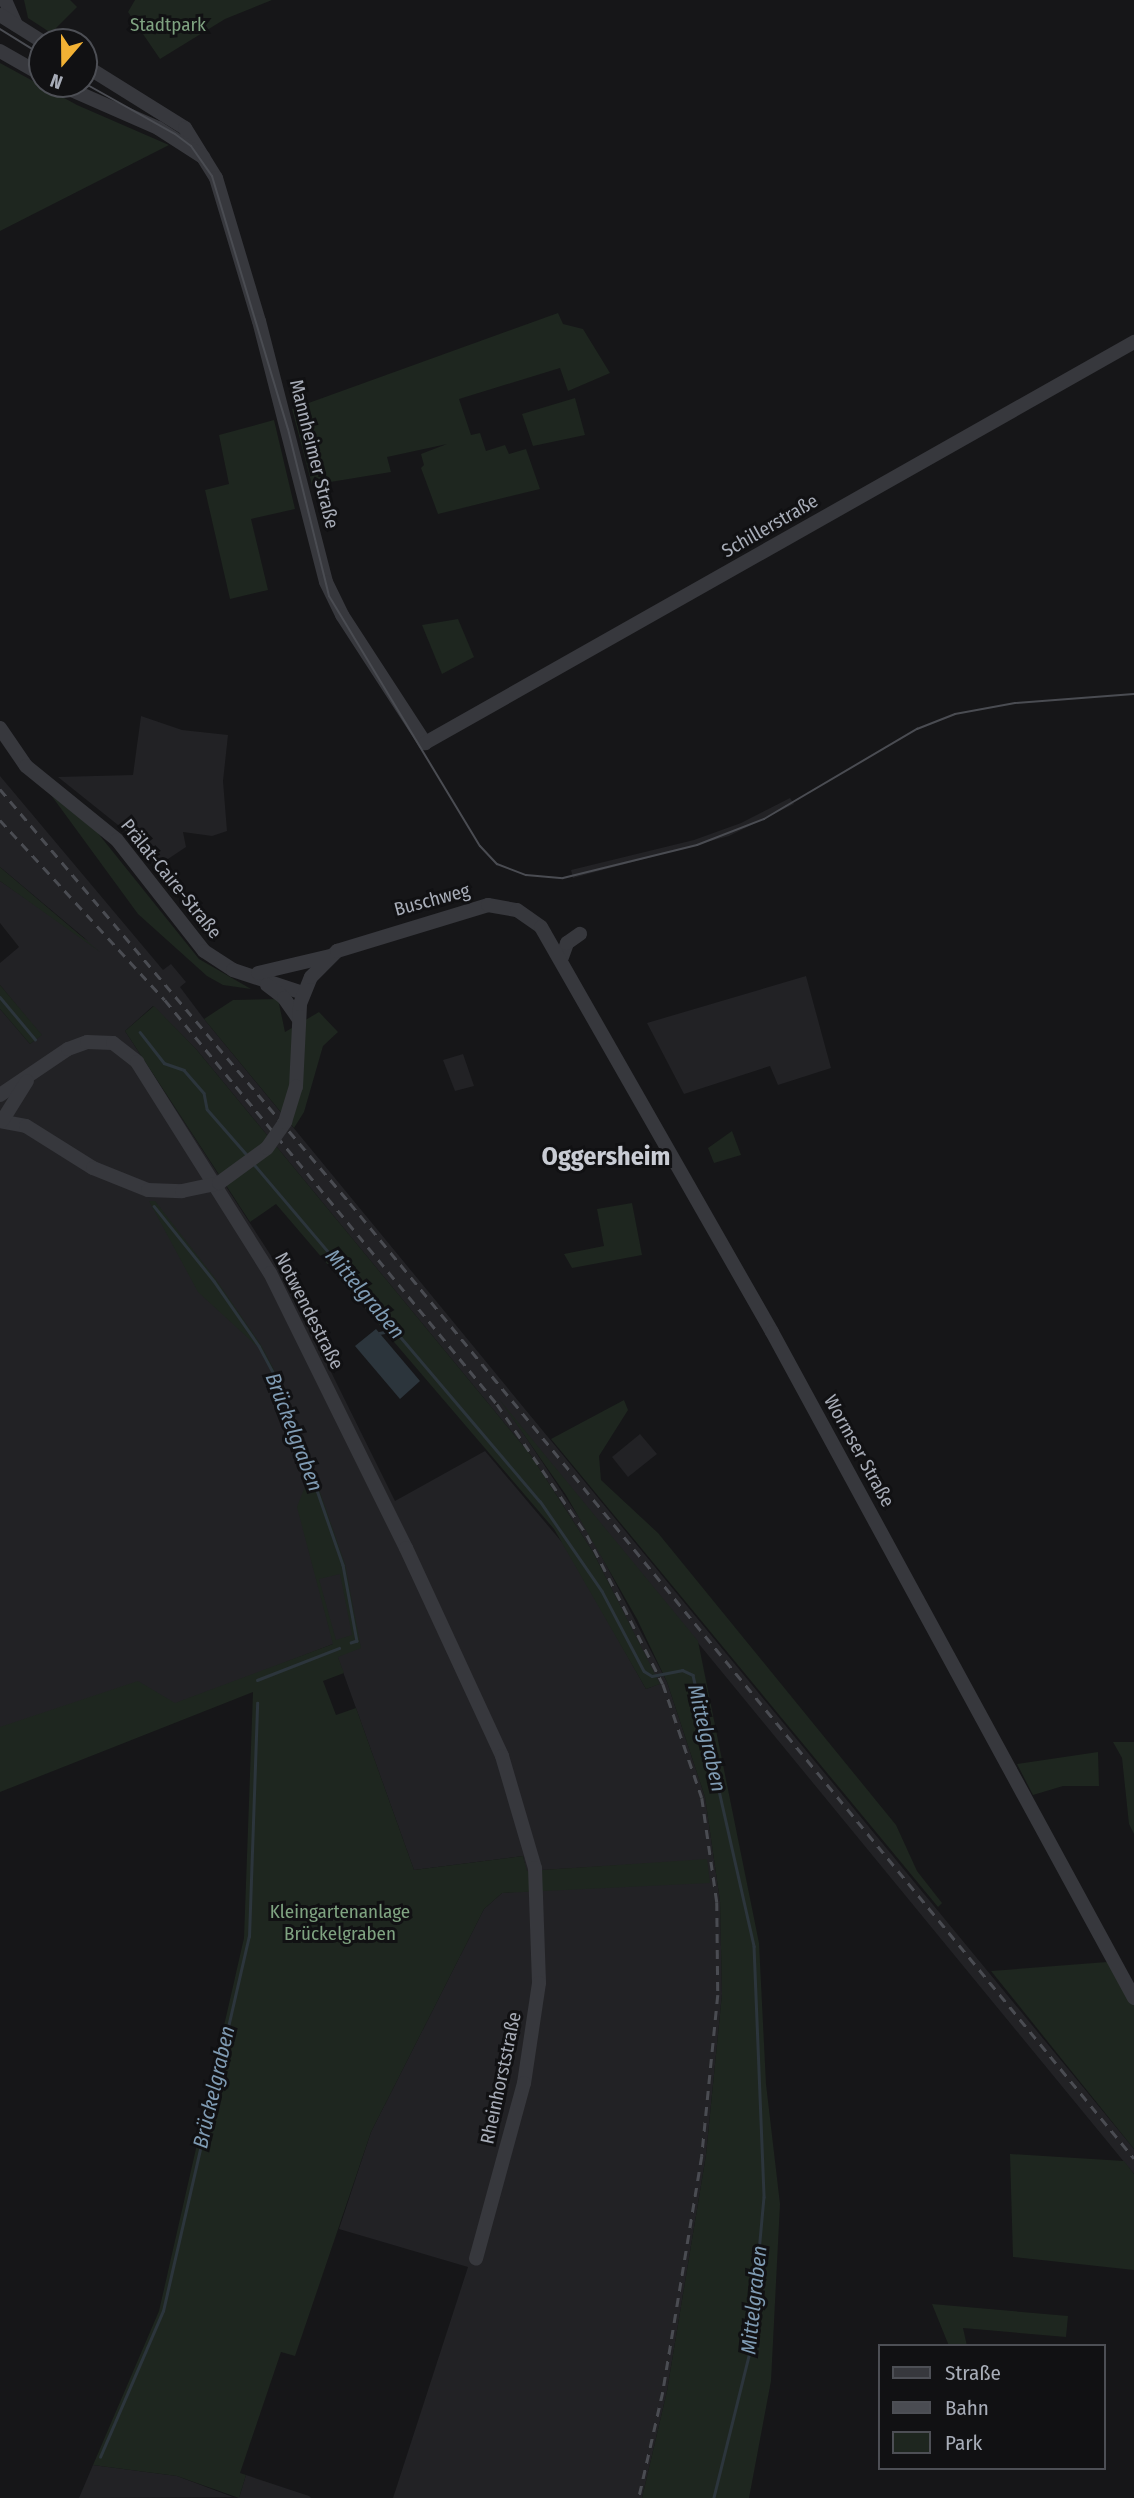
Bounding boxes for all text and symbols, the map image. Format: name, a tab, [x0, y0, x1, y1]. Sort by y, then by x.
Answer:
park label: Stadtpark	[130, 14, 206, 36]
north arrow	[28, 28, 98, 98]
text: N	[47, 69, 66, 94]
street label: Mannheimer Straße	[284, 377, 344, 531]
street label: Schillerstraße	[718, 489, 822, 563]
street label: Prälat-Caire-Straße	[116, 815, 226, 943]
street label: Buschweg	[392, 879, 472, 921]
district label: Oggersheim	[542, 1141, 670, 1173]
water label: Mittelgraben	[320, 1244, 410, 1344]
street label: Notwendestraße	[270, 1249, 348, 1373]
water label: Brückelgraben	[260, 1369, 328, 1495]
street label: Wormser Straße	[819, 1391, 899, 1511]
water label: Mittelgraben	[682, 1682, 732, 1794]
park label: Kleingartenanlage Brückelgraben	[270, 1901, 410, 1945]
street label: Rheinhorststraße	[476, 2010, 526, 2146]
water label: Brückelgraben	[188, 2023, 240, 2151]
water label: Mittelgraben	[736, 2244, 772, 2356]
legend	[878, 2344, 1106, 2470]
text: Straße	[945, 2360, 1001, 2386]
text: Bahn	[945, 2395, 989, 2421]
text: Park	[945, 2430, 982, 2456]

